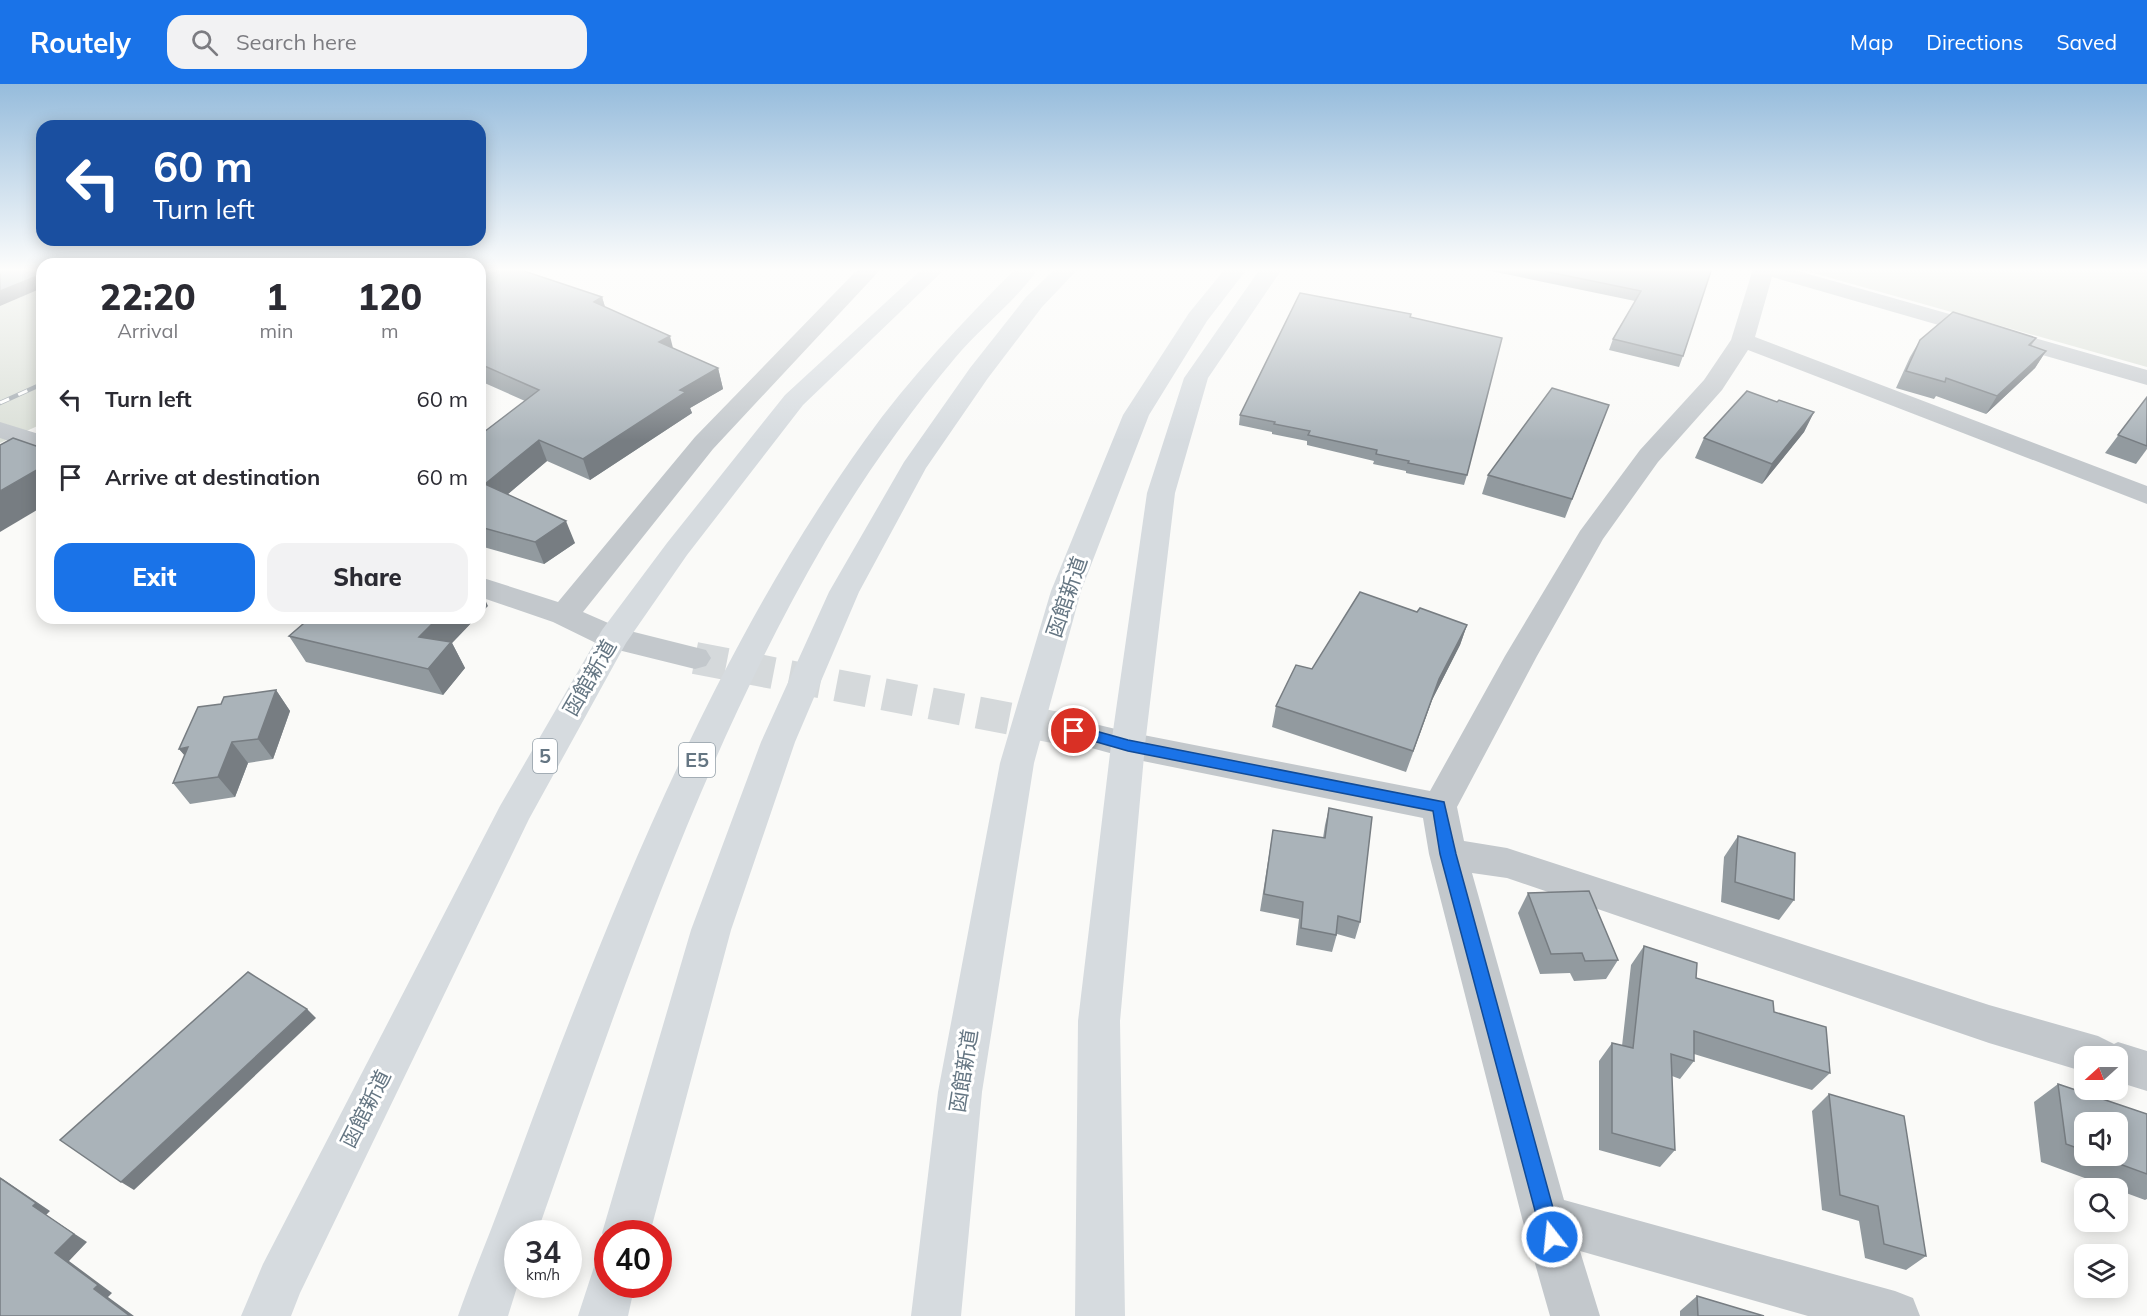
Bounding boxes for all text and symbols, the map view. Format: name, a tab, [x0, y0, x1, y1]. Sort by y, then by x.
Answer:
search box	[167, 15, 587, 69]
text: Routely	[30, 25, 131, 60]
icon: search	[188, 26, 221, 59]
text: Search here	[236, 28, 357, 56]
text: Map	[1850, 29, 1893, 55]
text: Directions	[1926, 29, 2023, 55]
text: Saved	[2056, 29, 2117, 55]
text: 60 m	[153, 140, 253, 193]
icon: left	[54, 144, 132, 222]
text: Turn left	[153, 192, 255, 226]
text: 22:20	[100, 274, 196, 319]
text: 1	[266, 274, 287, 319]
text: 120	[357, 274, 422, 319]
text: Arrival	[117, 318, 178, 343]
text: min	[259, 318, 294, 343]
text: m	[381, 318, 399, 343]
icon: left	[54, 383, 87, 416]
text: Turn left	[105, 385, 192, 413]
text: 60 m	[417, 385, 468, 413]
icon: arrive	[54, 461, 87, 494]
text: Arrive at destination	[105, 463, 320, 491]
text: 60 m	[417, 463, 468, 491]
button: Exit	[54, 543, 255, 612]
button: Share	[267, 543, 468, 612]
street label: 函館新道	[1040, 553, 1092, 641]
street label: 函館新道	[557, 635, 621, 720]
pin	[1048, 705, 1099, 756]
icon: arrive	[1057, 714, 1090, 747]
road number: 5	[533, 739, 557, 773]
road number: E5	[679, 743, 715, 777]
street label: 函館新道	[944, 1027, 982, 1114]
north arrow	[2074, 1046, 2128, 1100]
map controls	[2074, 1046, 2128, 1298]
street label: 函館新道	[334, 1065, 396, 1152]
button: sound	[2074, 1112, 2128, 1166]
button: search	[2074, 1178, 2128, 1232]
position arrow	[1520, 1205, 1584, 1269]
speed limit sign: 40	[594, 1220, 672, 1298]
text: 34	[525, 1233, 561, 1271]
button: layers	[2074, 1244, 2128, 1298]
text: km/h	[526, 1265, 560, 1284]

